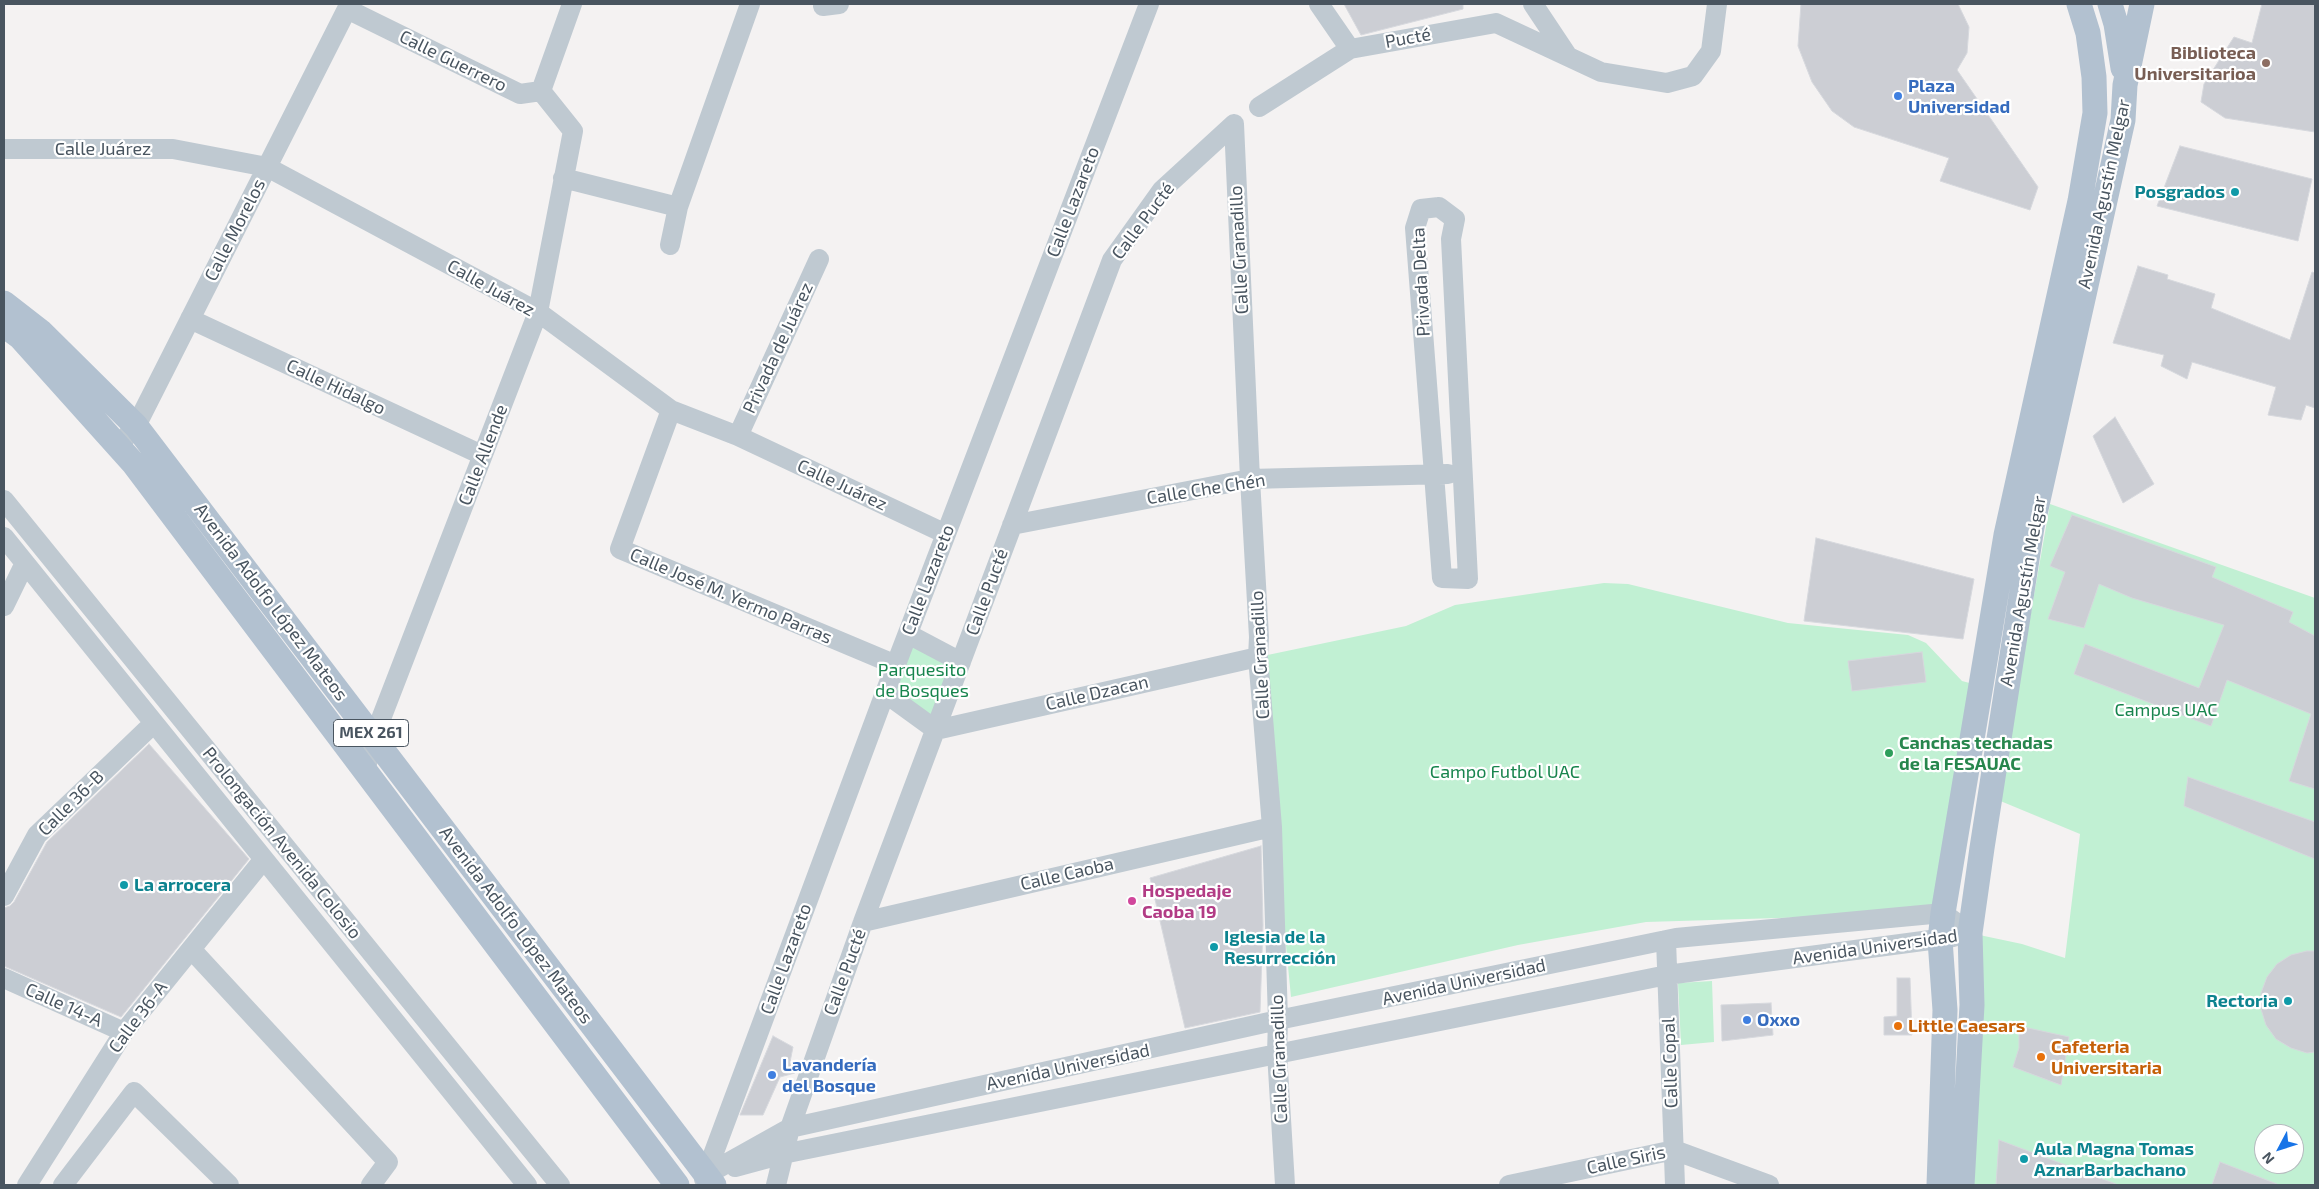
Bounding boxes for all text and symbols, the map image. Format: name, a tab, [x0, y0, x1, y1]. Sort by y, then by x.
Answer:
street label: Pucté	[1383, 23, 1433, 53]
street label: Calle Guerrero	[396, 26, 510, 96]
place label: Biblioteca Universitarioa	[2134, 42, 2256, 84]
marker: Biblioteca Universitarioa	[2260, 57, 2272, 69]
place label: Plaza Universidad	[1908, 75, 2010, 118]
marker: Plaza Universidad	[1892, 90, 1904, 102]
street label: Avenida Agustín Melgar	[2073, 97, 2135, 291]
street label: Calle Juárez	[55, 138, 151, 160]
street label: Calle Lazareto	[1042, 144, 1104, 260]
street label: Calle Morelos	[200, 175, 270, 285]
street label: Calle Pucté	[1107, 178, 1179, 264]
place label: Posgrados	[2134, 181, 2225, 203]
street label: Calle Granadillo	[1225, 185, 1253, 315]
marker: Posgrados	[2229, 186, 2241, 198]
street label: Privada Delta	[1407, 227, 1435, 337]
street label: Calle Juárez	[444, 255, 538, 321]
street label: Privada de Juárez	[738, 279, 818, 417]
street label: Calle Hidalgo	[283, 355, 389, 419]
street label: Calle Allende	[454, 401, 512, 509]
street label: Calle Juárez	[794, 455, 890, 515]
street label: Calle Che Chén	[1145, 469, 1267, 509]
street label: Avenida Agustín Melgar	[1996, 494, 2050, 688]
street label: Avenida Adolfo López Mateos	[190, 499, 352, 705]
street label: Calle Lazareto	[897, 522, 959, 638]
street label: Calle José M. Yermo Parras	[627, 544, 835, 648]
street label: Calle Pucté	[961, 546, 1013, 638]
street label: Calle Granadillo	[1246, 590, 1274, 720]
park label: Parquesito de Bosques	[875, 659, 969, 702]
street label: Calle Dzacan	[1044, 671, 1150, 715]
park label: Campus UAC	[2114, 699, 2218, 721]
road number: MEX 261	[334, 720, 408, 746]
place label: Canchas techadas de la FESAUAC	[1899, 732, 2053, 774]
street label: Prolongación Avenida Colosio	[198, 743, 366, 943]
marker: Canchas techadas de la FESAUAC	[1883, 747, 1895, 759]
park label: Campo Futbol UAC	[1430, 761, 1580, 783]
street label: Calle 36-B	[34, 766, 108, 840]
street label: Avenida Adolfo López Mateos	[435, 822, 597, 1028]
street label: Calle Caoba	[1018, 853, 1116, 895]
place label: La arrocera	[134, 874, 231, 896]
marker: La arrocera	[118, 879, 130, 891]
place label: Hospedaje Caoba 19	[1142, 880, 1232, 922]
marker: Hospedaje Caoba 19	[1126, 895, 1138, 907]
street label: Calle Lazareto	[756, 901, 816, 1017]
street label: Avenida Universidad	[1791, 925, 1959, 969]
street label: Calle Pucté	[819, 926, 871, 1018]
place label: Iglesia de la Resurrección	[1224, 926, 1336, 969]
marker: Iglesia de la Resurrección	[1208, 941, 1220, 953]
street label: Avenida Universidad	[1380, 954, 1548, 1010]
street label: Calle 36-A	[104, 977, 172, 1057]
street label: Calle 14-A	[22, 978, 106, 1032]
place label: Rectoria	[2206, 990, 2278, 1012]
street label: Calle Granadillo	[1266, 994, 1292, 1124]
marker: Rectoria	[2282, 995, 2294, 1007]
place label: Oxxo	[1757, 1009, 1800, 1031]
marker: Oxxo	[1741, 1014, 1753, 1026]
place label: Little Caesars	[1908, 1015, 2025, 1037]
street label: Calle Copal	[1658, 1017, 1682, 1109]
marker: Little Caesars	[1892, 1020, 1904, 1032]
place label: Cafeteria Universitaria	[2051, 1036, 2162, 1078]
street label: Avenida Universidad	[984, 1039, 1152, 1095]
marker: Cafeteria Universitaria	[2035, 1051, 2047, 1063]
place label: Lavandería del Bosque	[782, 1054, 877, 1096]
marker: Lavandería del Bosque	[766, 1069, 778, 1081]
north arrow	[2254, 1124, 2304, 1174]
place label: Aula Magna Tomas AznarBarbachano	[2034, 1138, 2194, 1180]
street label: Calle Siris	[1585, 1141, 1667, 1179]
text: N	[2258, 1149, 2278, 1168]
marker: Aula Magna Tomas AznarBarbachano	[2018, 1153, 2030, 1165]

